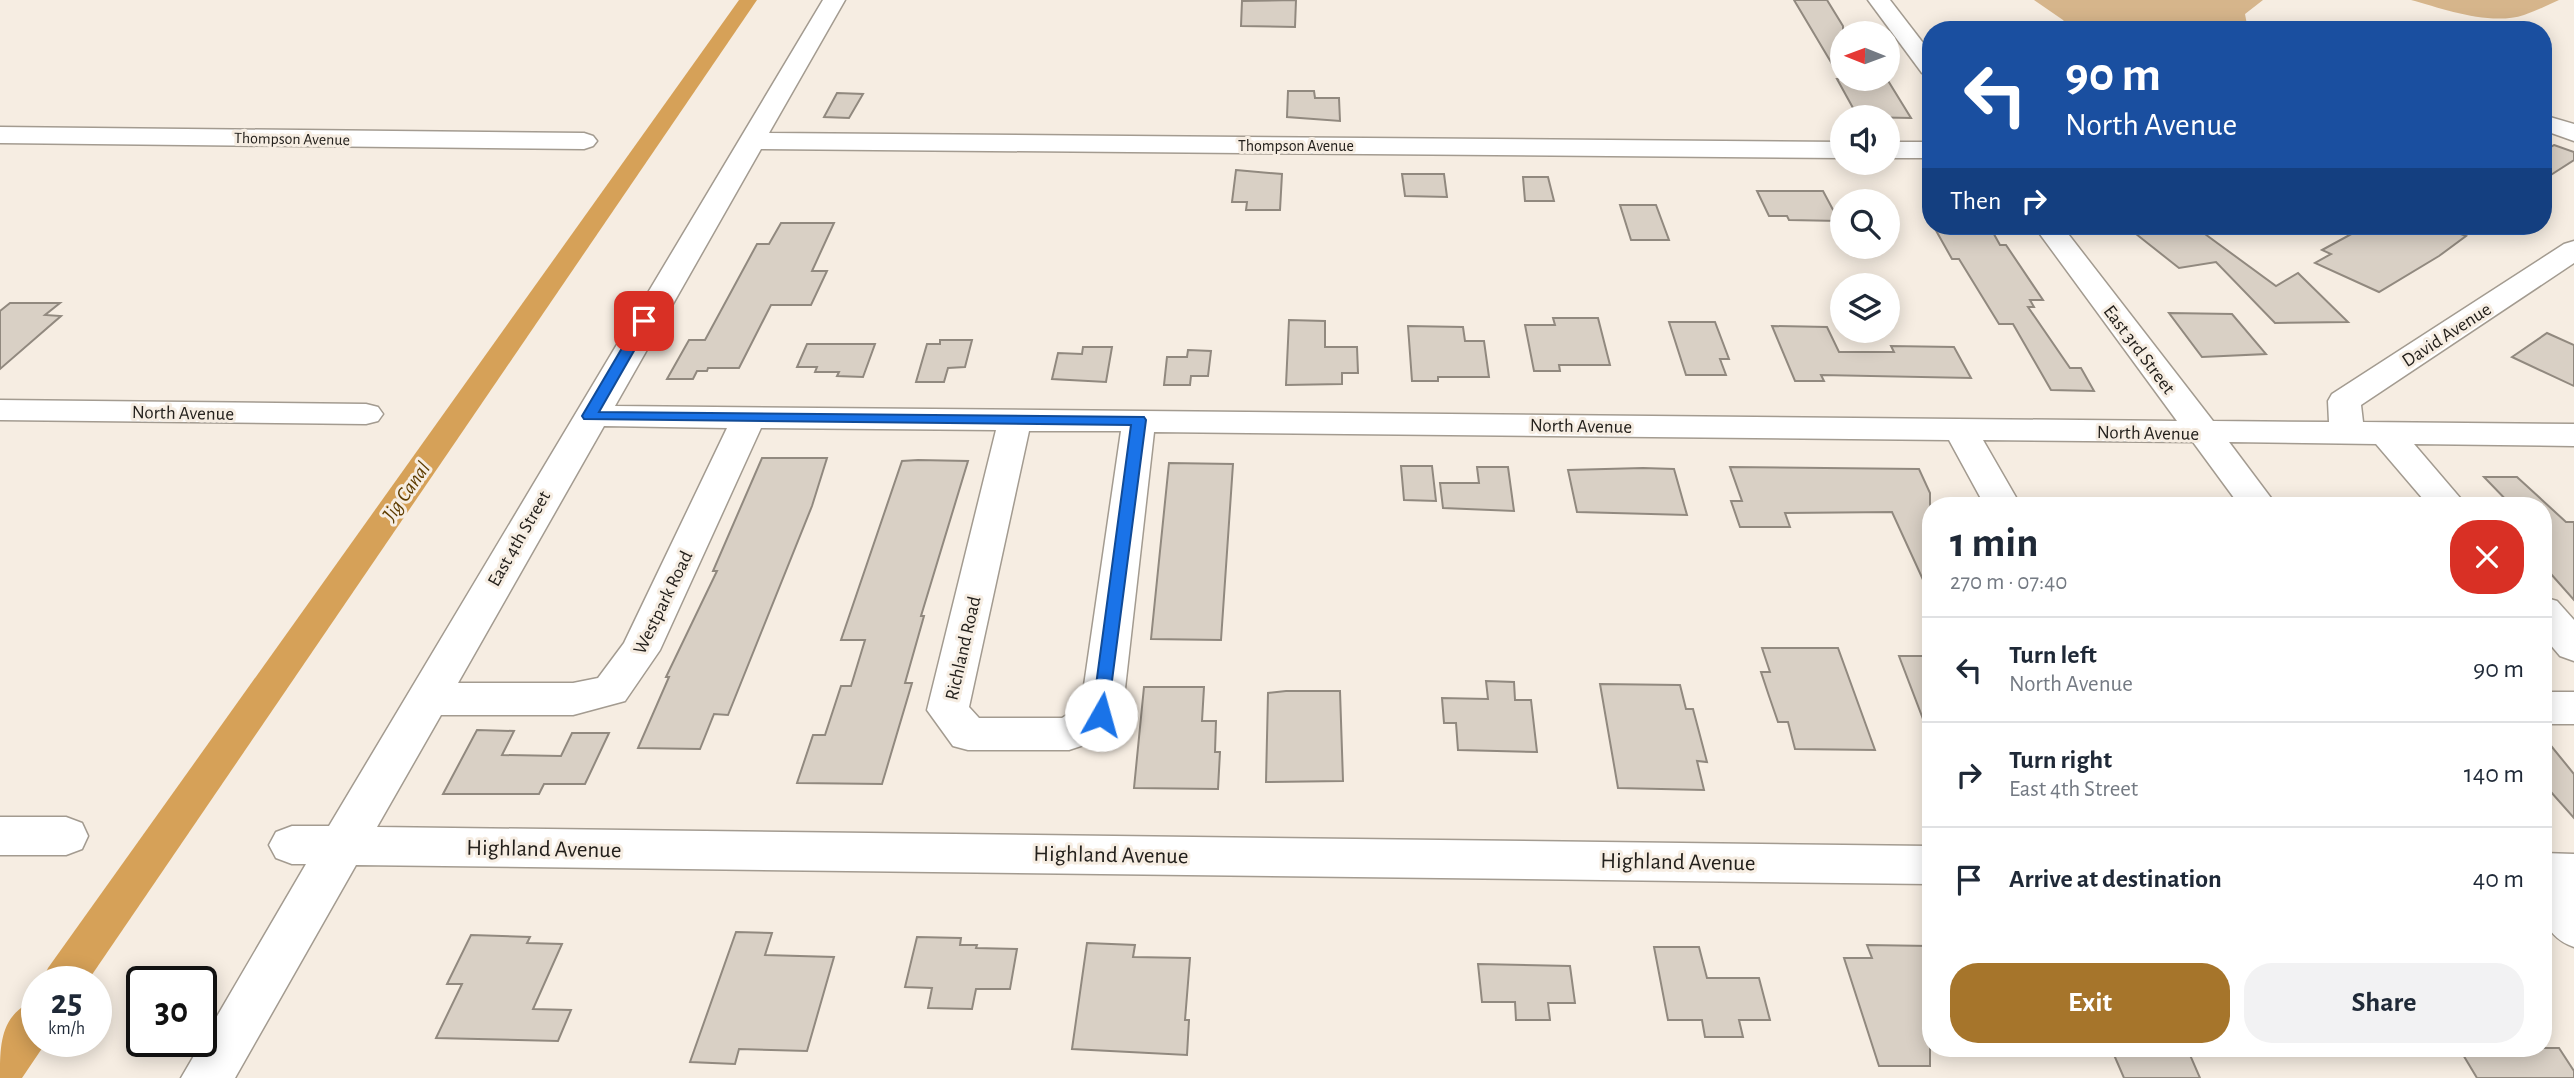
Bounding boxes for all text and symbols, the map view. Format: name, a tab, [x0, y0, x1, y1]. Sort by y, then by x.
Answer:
north arrow	[1830, 21, 1900, 91]
map controls	[1830, 21, 1900, 343]
icon: left	[1950, 49, 2041, 140]
text: 90 m	[2065, 51, 2161, 100]
button: sound	[1830, 105, 1900, 175]
text: North Avenue	[2065, 109, 2237, 141]
street label: Thompson Avenue	[234, 130, 350, 148]
street label: Thompson Avenue	[1238, 138, 1354, 154]
icon: right	[2015, 182, 2053, 220]
text: Then	[1950, 188, 2001, 214]
button: search	[1830, 189, 1900, 259]
button: layers	[1830, 273, 1900, 343]
pin	[614, 291, 674, 351]
street label: David Avenue	[2399, 300, 2495, 371]
icon: arrive	[625, 302, 663, 340]
street label: East 3rd Street	[2099, 302, 2178, 398]
street label: North Avenue	[132, 403, 234, 424]
street label: North Avenue	[1530, 416, 1632, 437]
street label: North Avenue	[2097, 423, 2199, 444]
water label: Jig Canal	[378, 458, 434, 525]
street label: East 4th Street	[484, 488, 554, 590]
button: close	[2450, 520, 2524, 594]
text: 1 min	[1950, 522, 2039, 564]
street label: Westpark Road	[630, 548, 696, 657]
text: 270 m · 07:40	[1950, 571, 2067, 594]
street label: Richland Road	[942, 594, 985, 702]
text: Turn left	[2009, 642, 2097, 668]
icon: left	[1950, 651, 1988, 689]
text: 90 m	[2473, 656, 2524, 682]
text: North Avenue	[2009, 673, 2133, 696]
position arrow	[1064, 678, 1138, 752]
text: Turn right	[2009, 747, 2112, 773]
icon: right	[1950, 756, 1988, 794]
text: 140 m	[2464, 761, 2524, 787]
text: East 4th Street	[2009, 778, 2138, 801]
street label: Highland Avenue	[466, 837, 622, 862]
street label: Highland Avenue	[1033, 843, 1189, 868]
street label: Highland Avenue	[1600, 850, 1756, 875]
icon: arrive	[1950, 861, 1988, 899]
text: Arrive at destination	[2009, 866, 2222, 892]
text: 40 m	[2473, 866, 2524, 892]
button: Exit	[1950, 963, 2230, 1043]
button: Share	[2244, 963, 2524, 1043]
speed limit sign: 30	[126, 966, 217, 1057]
text: 25	[51, 985, 82, 1020]
text: km/h	[48, 1020, 85, 1038]

